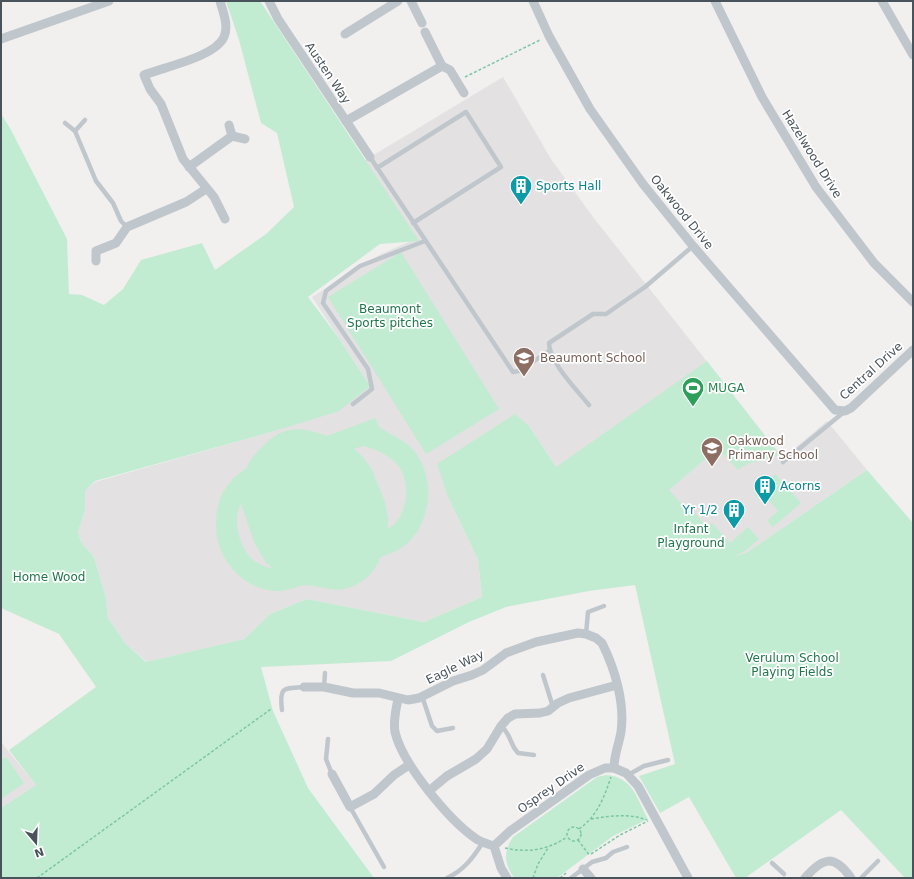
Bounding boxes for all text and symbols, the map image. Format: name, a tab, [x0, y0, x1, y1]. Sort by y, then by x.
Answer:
street label: Austen Way	[302, 40, 354, 106]
street label: Hazelwood Drive	[779, 107, 845, 201]
street label: Oakwood Drive	[648, 172, 716, 252]
building icon: Sports Hall	[508, 173, 534, 206]
place label: Sports Hall	[536, 179, 601, 193]
park label: Beaumont Sports pitches	[347, 302, 433, 330]
street label: Central Drive	[837, 339, 905, 403]
school or university icon: Beaumont School	[511, 345, 537, 378]
place label: Beaumont School	[540, 351, 646, 365]
sports icon: MUGA	[680, 375, 706, 408]
place label: MUGA	[708, 381, 745, 395]
place label: Oakwood Primary School	[728, 434, 818, 462]
school or university icon: Oakwood Primary School	[699, 435, 725, 468]
building icon: Acorns	[752, 473, 778, 506]
place label: Acorns	[780, 479, 821, 493]
building icon: Yr 1/2	[721, 497, 747, 530]
place label: Yr 1/2	[682, 503, 718, 517]
park label: Infant Playground	[657, 522, 725, 550]
park label: Home Wood	[13, 570, 85, 584]
street label: Eagle Way	[424, 647, 486, 687]
park label: Verulum School Playing Fields	[745, 651, 839, 679]
street label: Osprey Drive	[515, 760, 587, 816]
north arrow	[16, 823, 56, 863]
text: N	[33, 844, 46, 860]

